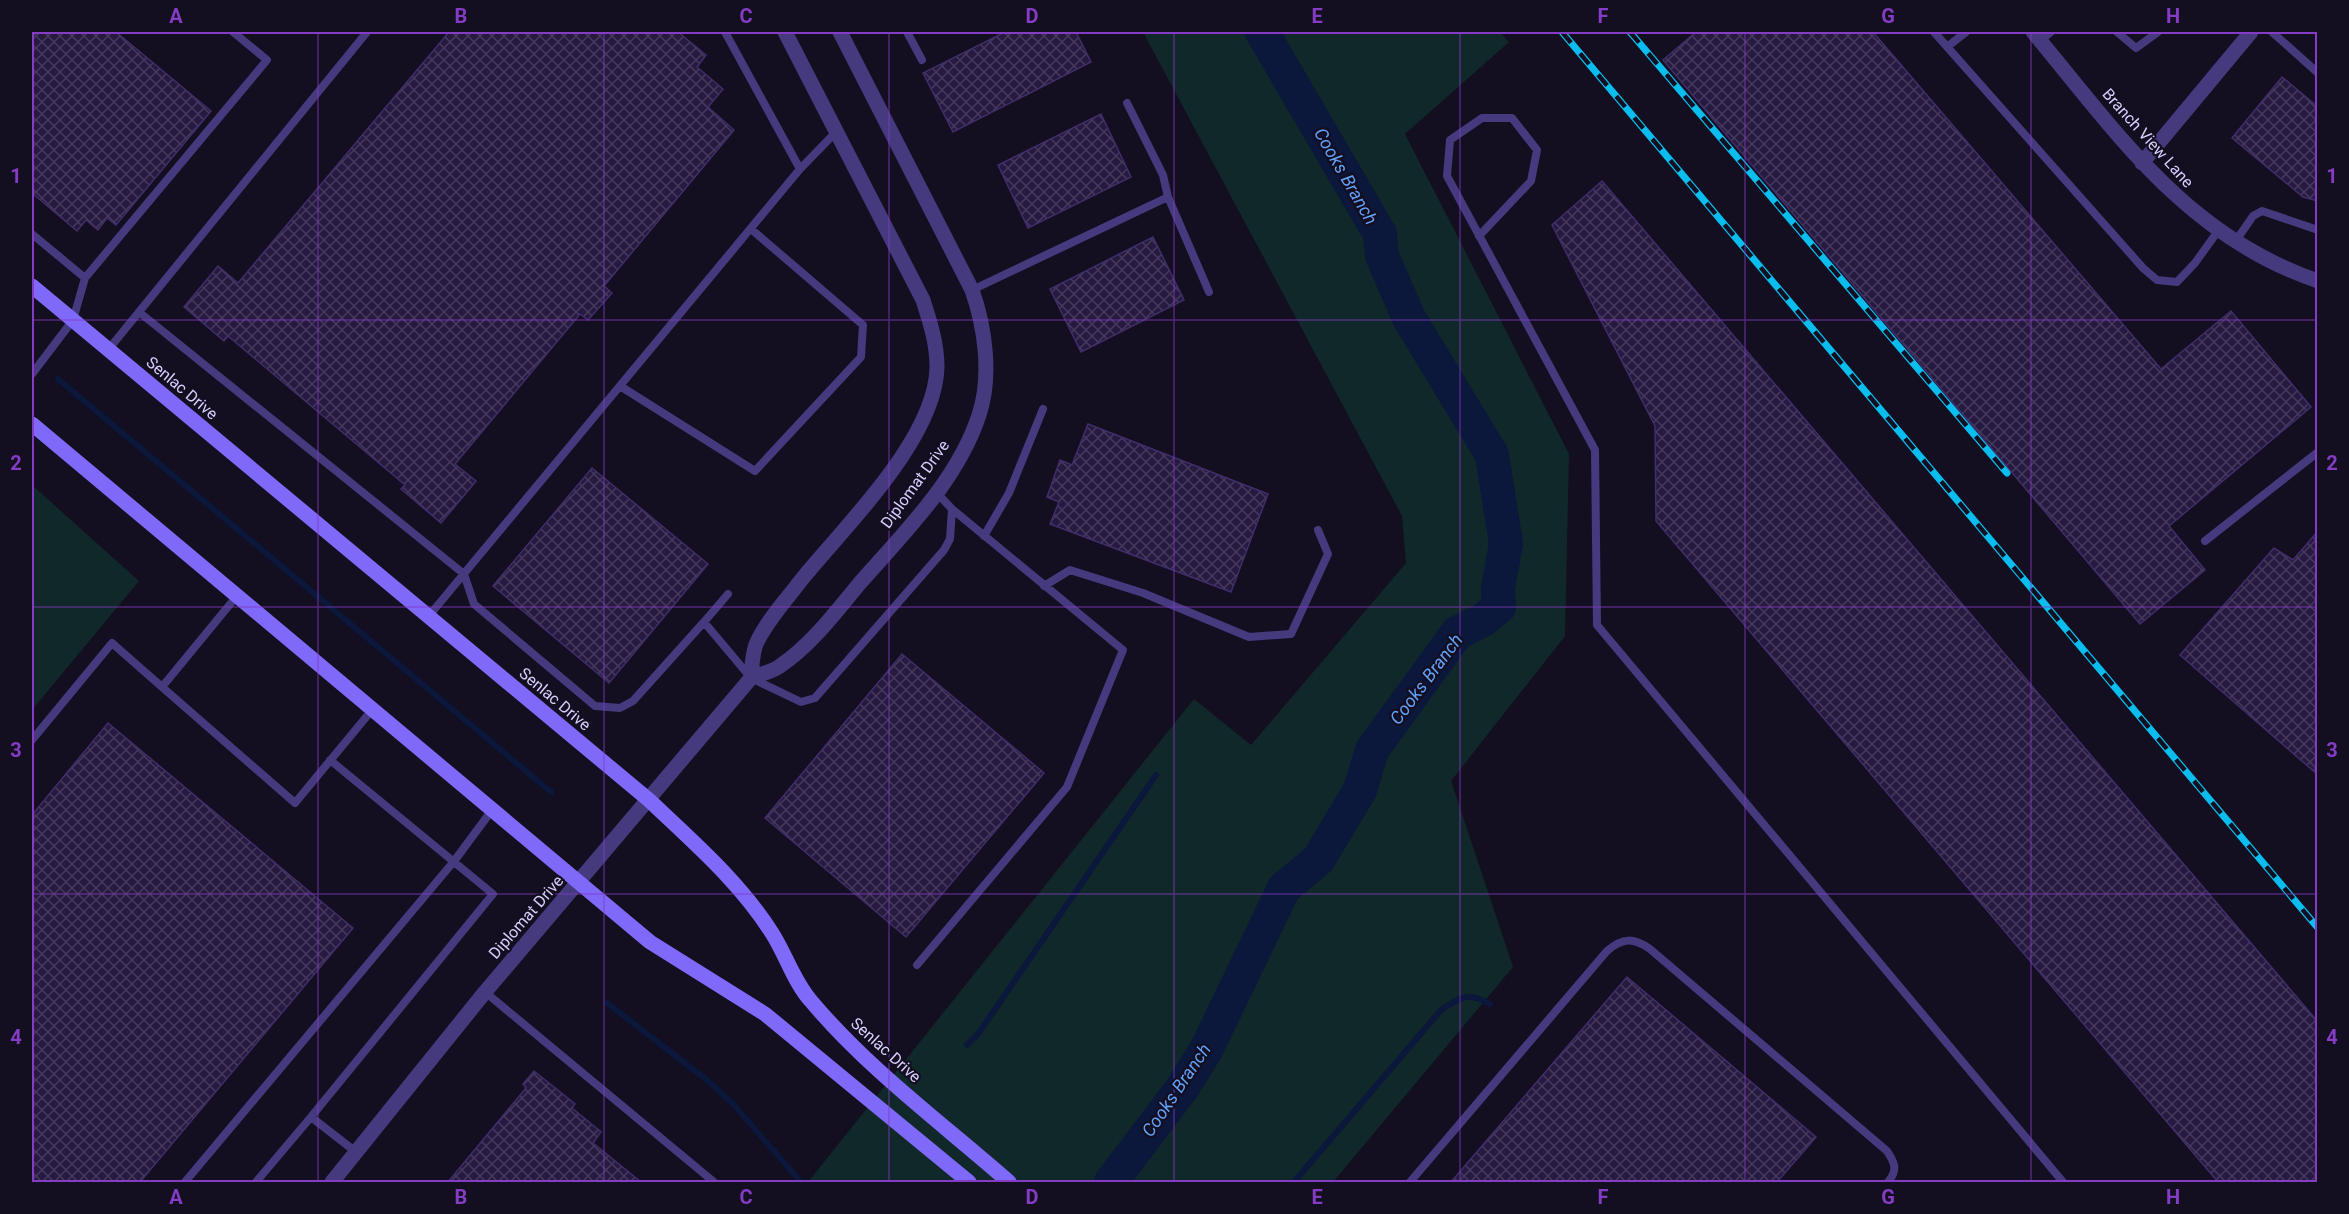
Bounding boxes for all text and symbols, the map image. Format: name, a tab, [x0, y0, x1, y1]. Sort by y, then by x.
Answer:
text: A	[169, 4, 183, 28]
text: B	[455, 4, 467, 28]
text: C	[739, 4, 753, 28]
text: D	[1026, 4, 1039, 28]
text: E	[1311, 4, 1323, 28]
text: F	[1598, 4, 1609, 28]
text: G	[1881, 4, 1895, 28]
text: H	[2166, 4, 2180, 28]
street label: Branch View Lane	[2098, 84, 2198, 192]
water label: Cooks Branch	[1310, 124, 1382, 228]
text: 1	[10, 164, 22, 188]
text: 1	[2326, 164, 2338, 188]
street label: Senlac Drive	[142, 353, 222, 423]
street label: Diplomat Drive	[877, 436, 953, 532]
text: 2	[10, 451, 22, 475]
text: 2	[2326, 451, 2338, 475]
water label: Cooks Branch	[1385, 630, 1467, 728]
street label: Senlac Drive	[515, 664, 595, 734]
text: 3	[10, 738, 22, 762]
text: 3	[2326, 738, 2338, 762]
street label: Diplomat Drive	[485, 871, 567, 963]
street label: Senlac Drive	[847, 1014, 925, 1086]
text: 4	[10, 1025, 22, 1049]
text: 4	[2326, 1025, 2338, 1049]
water label: Cooks Branch	[1137, 1039, 1215, 1141]
text: A	[169, 1185, 183, 1209]
text: B	[455, 1185, 467, 1209]
text: C	[739, 1185, 753, 1209]
text: D	[1026, 1185, 1039, 1209]
text: E	[1311, 1185, 1323, 1209]
text: F	[1598, 1185, 1609, 1209]
text: G	[1881, 1185, 1895, 1209]
text: H	[2166, 1185, 2180, 1209]

